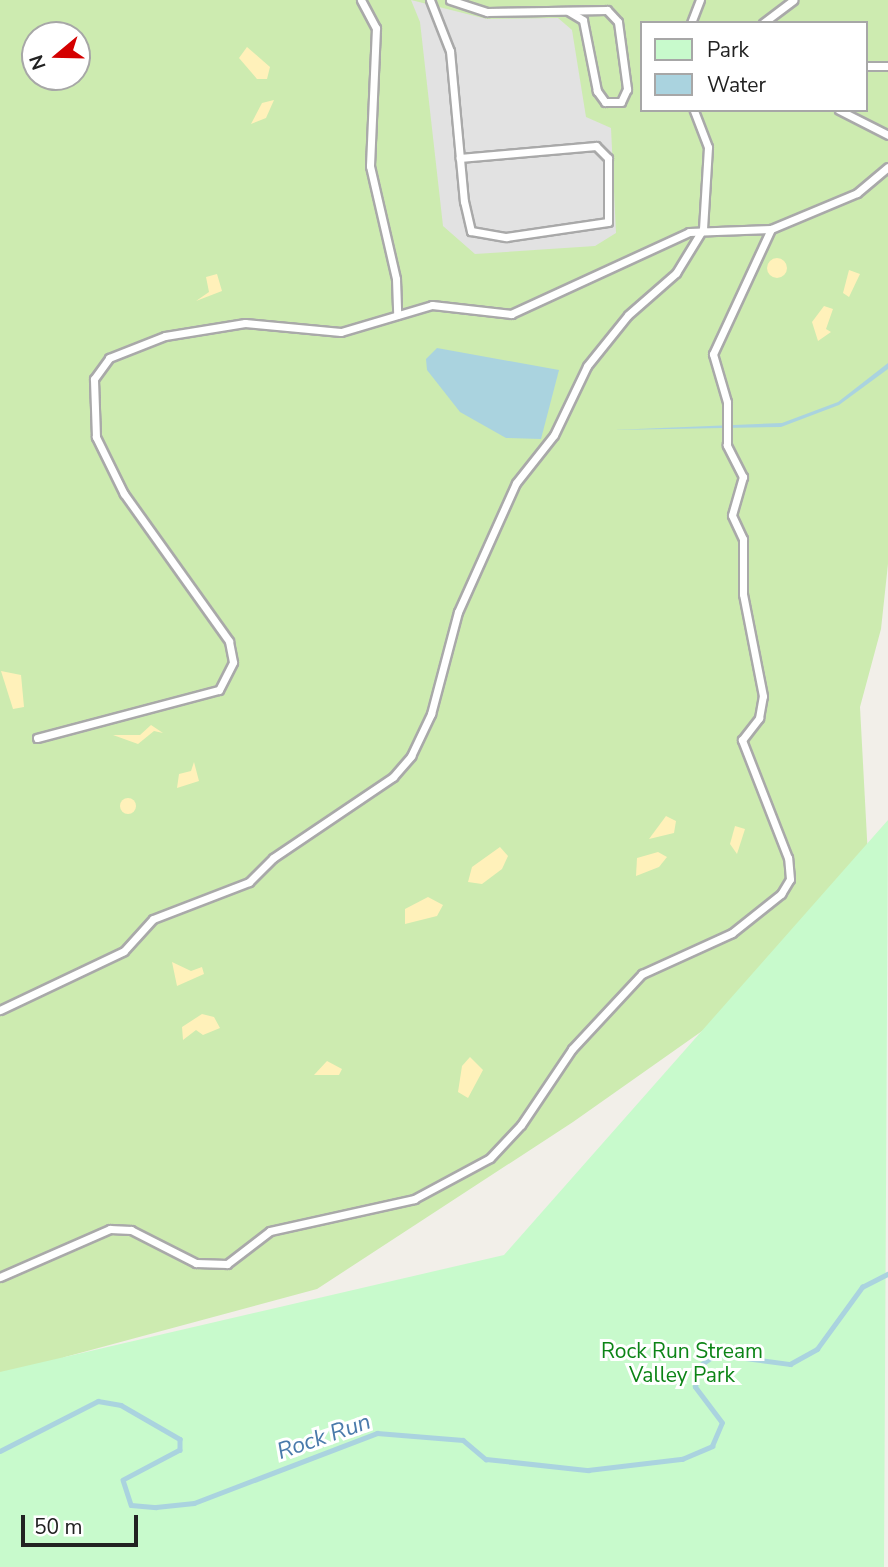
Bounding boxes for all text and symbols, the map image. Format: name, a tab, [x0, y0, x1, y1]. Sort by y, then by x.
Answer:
north arrow	[21, 21, 91, 91]
legend	[640, 21, 867, 112]
text: Park	[707, 36, 749, 64]
text: N	[23, 51, 53, 73]
text: Water	[707, 71, 766, 99]
park label: Rock Run Stream Valley Park	[601, 1338, 763, 1388]
water label: Rock Run	[273, 1408, 375, 1466]
scale bar	[24, 1500, 142, 1544]
text: 50 m	[34, 1513, 83, 1541]

